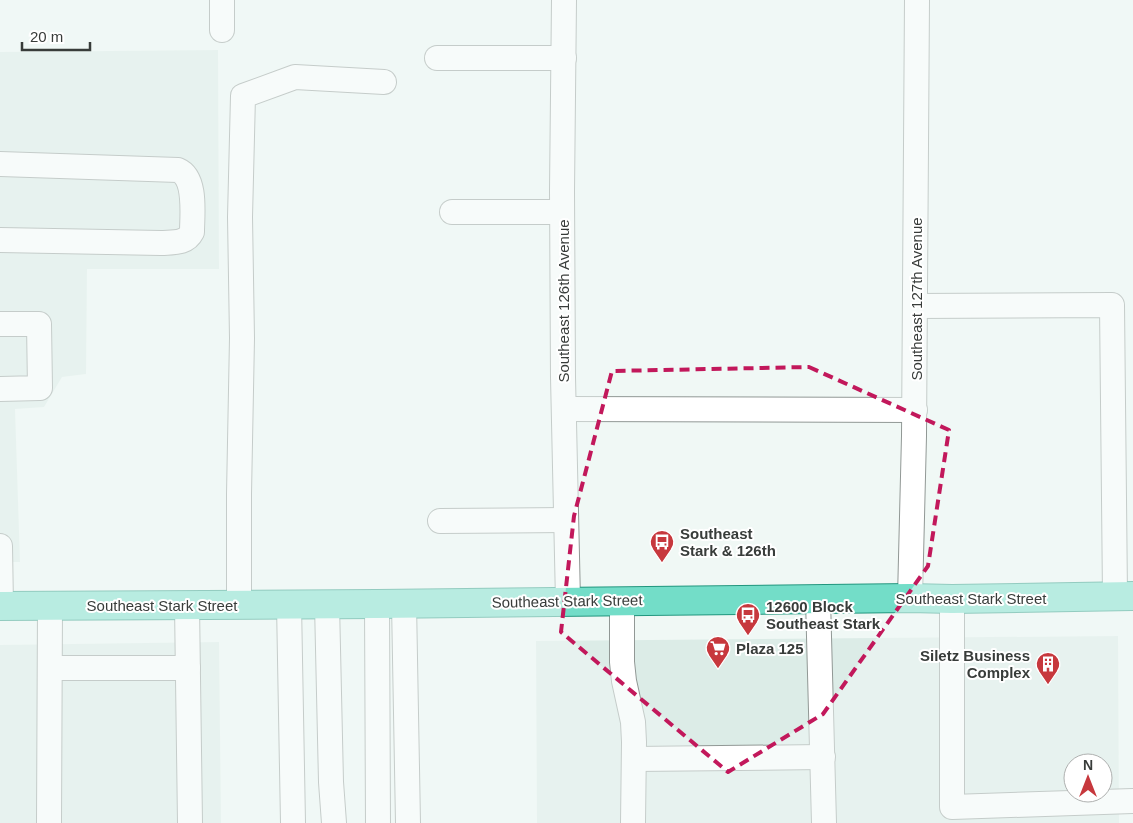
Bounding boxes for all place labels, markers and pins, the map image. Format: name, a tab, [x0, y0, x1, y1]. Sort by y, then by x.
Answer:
place label: Southeast Stark & 126th	[680, 525, 776, 559]
bus stop icon: Southeast Stark & 126th	[649, 529, 675, 563]
place label: 12600 Block Southeast Stark	[766, 598, 881, 632]
bus stop icon: 12600 Block Southeast Stark	[735, 602, 761, 636]
supermarket icon: Plaza 125	[705, 635, 731, 669]
place label: Plaza 125	[736, 640, 804, 657]
place label: Siletz Business Complex	[920, 647, 1031, 681]
building icon: Siletz Business Complex	[1035, 651, 1061, 685]

